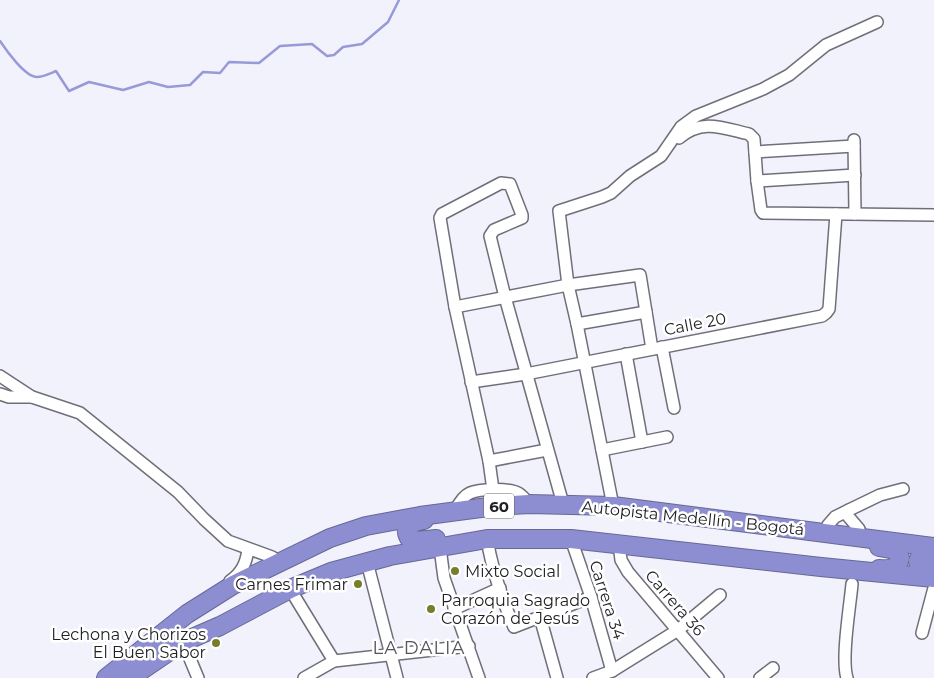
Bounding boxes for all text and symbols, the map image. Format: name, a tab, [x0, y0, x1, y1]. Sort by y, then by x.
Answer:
street label: Calle 20	[662, 309, 728, 339]
road number: 60	[484, 494, 514, 518]
street label: Autopista Medellín - Bogotá	[581, 497, 805, 539]
street label: Carrera 34	[585, 558, 629, 642]
place label: Mixto Social	[465, 562, 560, 581]
marker: Mixto Social	[449, 565, 461, 577]
street label: Carrera 36	[641, 566, 709, 640]
place label: Carnes Frimar	[235, 575, 348, 594]
marker: Carnes Frimar	[352, 578, 364, 590]
place label: Parroquia Sagrado Corazón de Jesús	[441, 591, 590, 628]
marker: Parroquia Sagrado Corazón de Jesús	[425, 603, 437, 615]
place label: Lechona y Chorizos El Buen Sabor	[51, 625, 206, 662]
marker: Lechona y Chorizos El Buen Sabor	[210, 637, 222, 649]
district label: LA DALIA	[373, 637, 465, 659]

